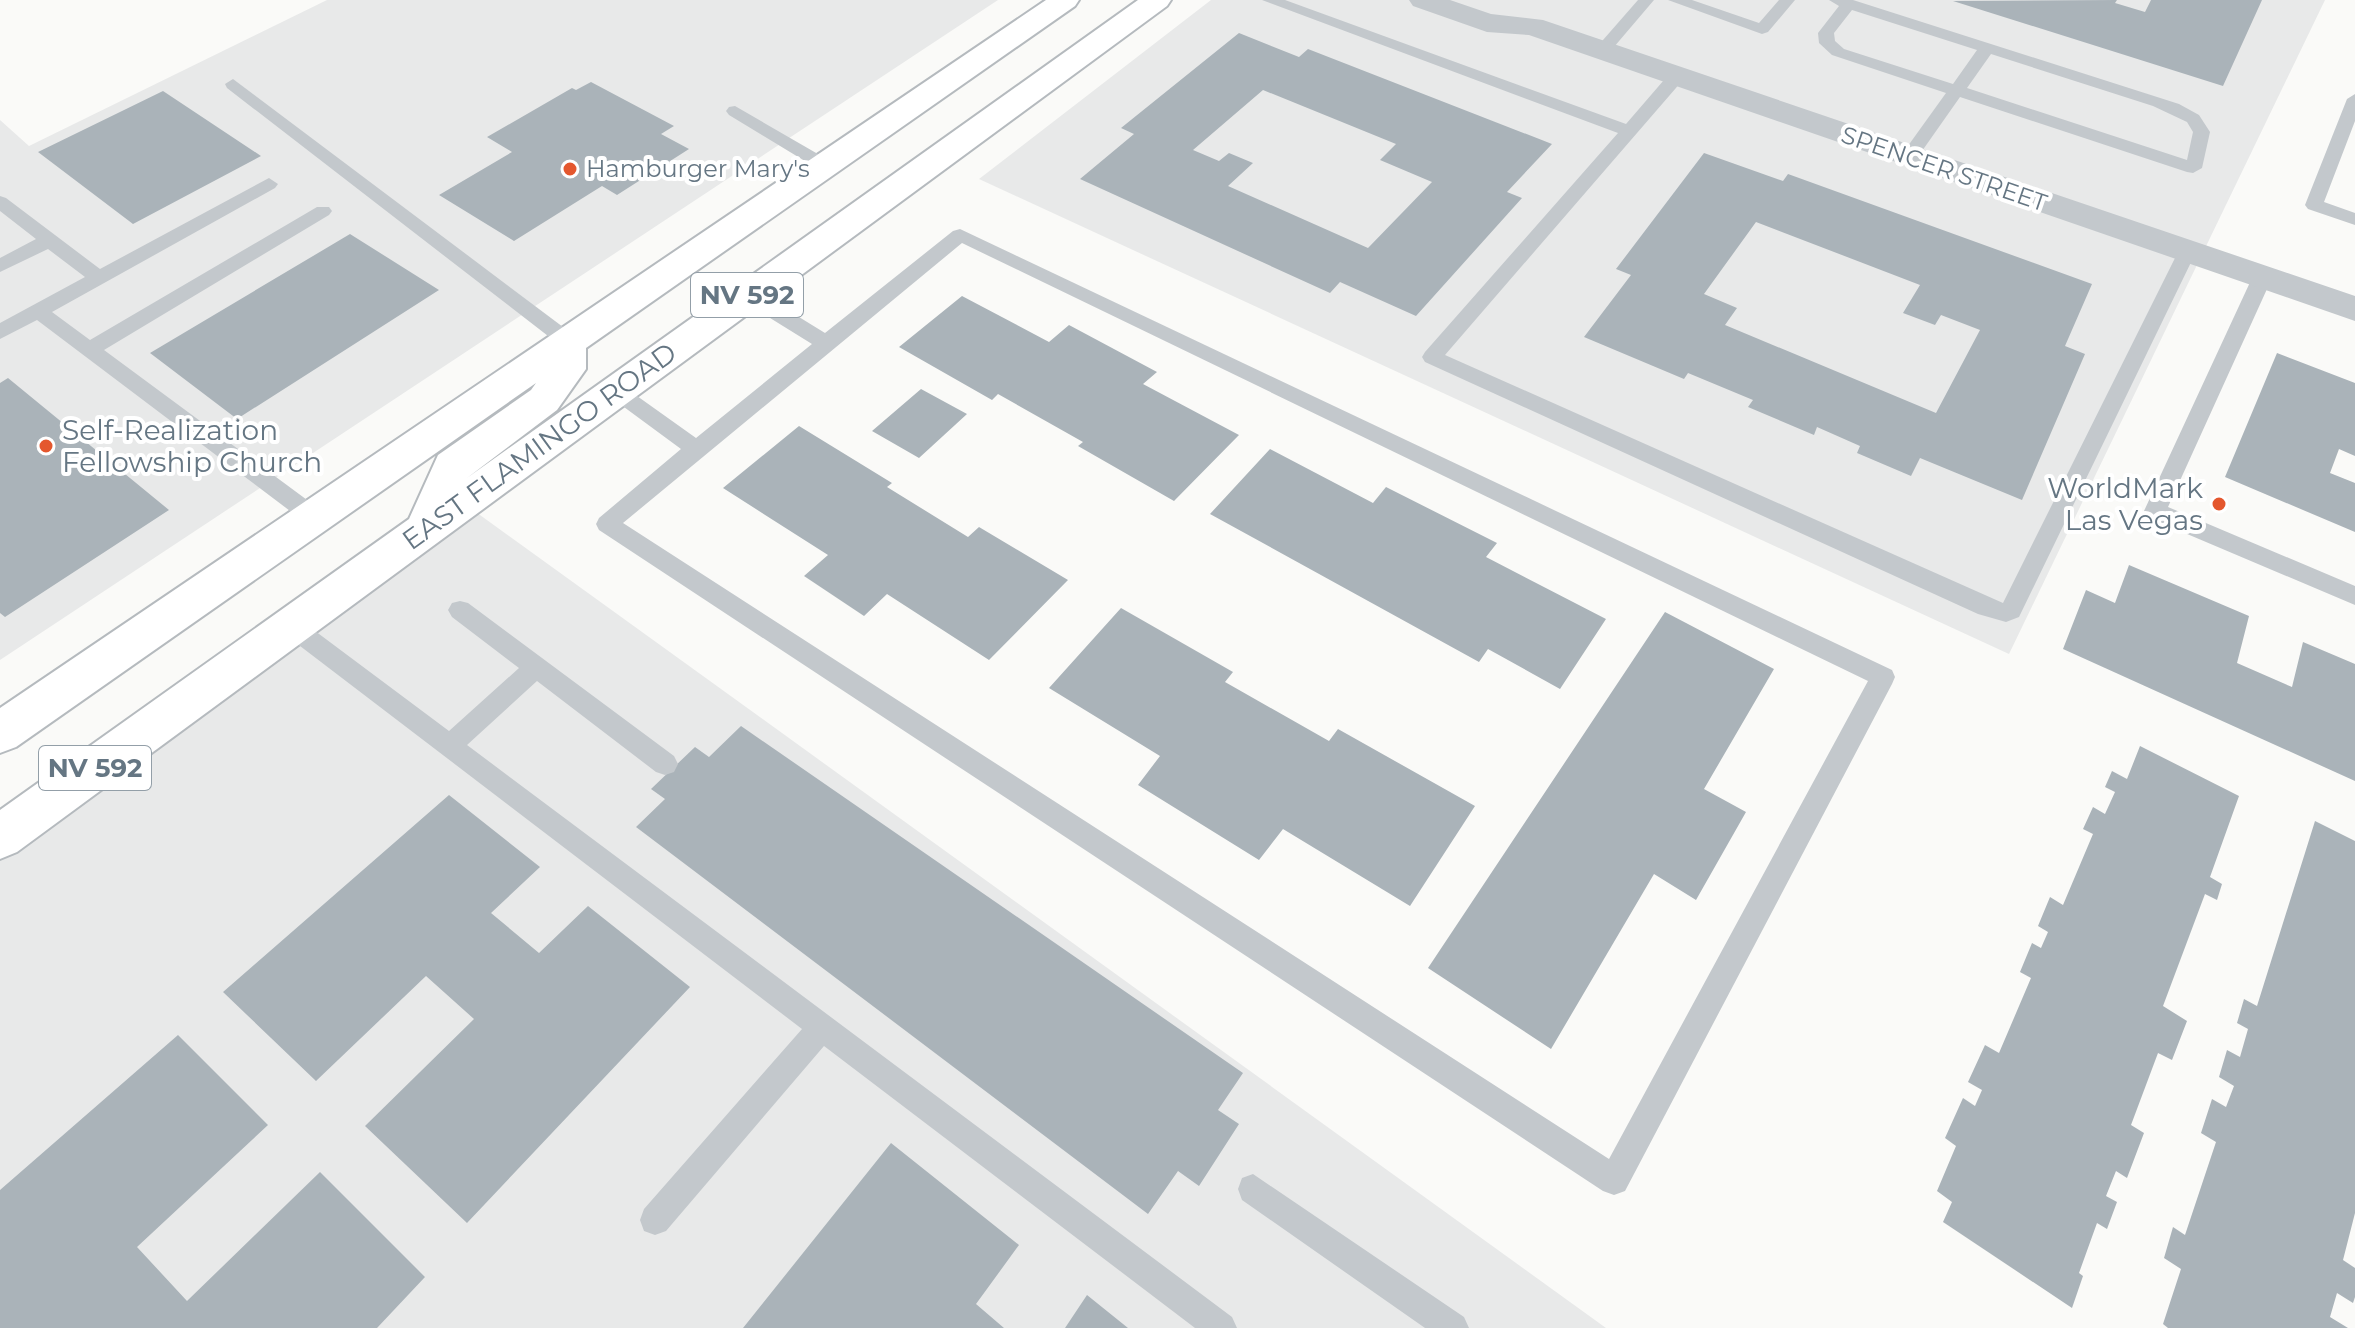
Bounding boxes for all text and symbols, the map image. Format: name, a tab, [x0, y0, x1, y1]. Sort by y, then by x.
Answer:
street label: SPENCER STREET	[1838, 120, 2051, 217]
place label: Hamburger Mary's	[586, 154, 810, 183]
marker: Hamburger Mary's	[561, 160, 579, 178]
road number: NV 592	[691, 273, 803, 317]
street label: EAST FLAMINGO ROAD	[395, 335, 683, 557]
place label: Self-Realization Fellowship Church	[62, 413, 322, 479]
marker: Self-Realization Fellowship Church	[37, 437, 55, 455]
place label: WorldMark Las Vegas	[2047, 471, 2203, 537]
marker: WorldMark Las Vegas	[2210, 495, 2228, 513]
road number: NV 592	[39, 746, 151, 790]

